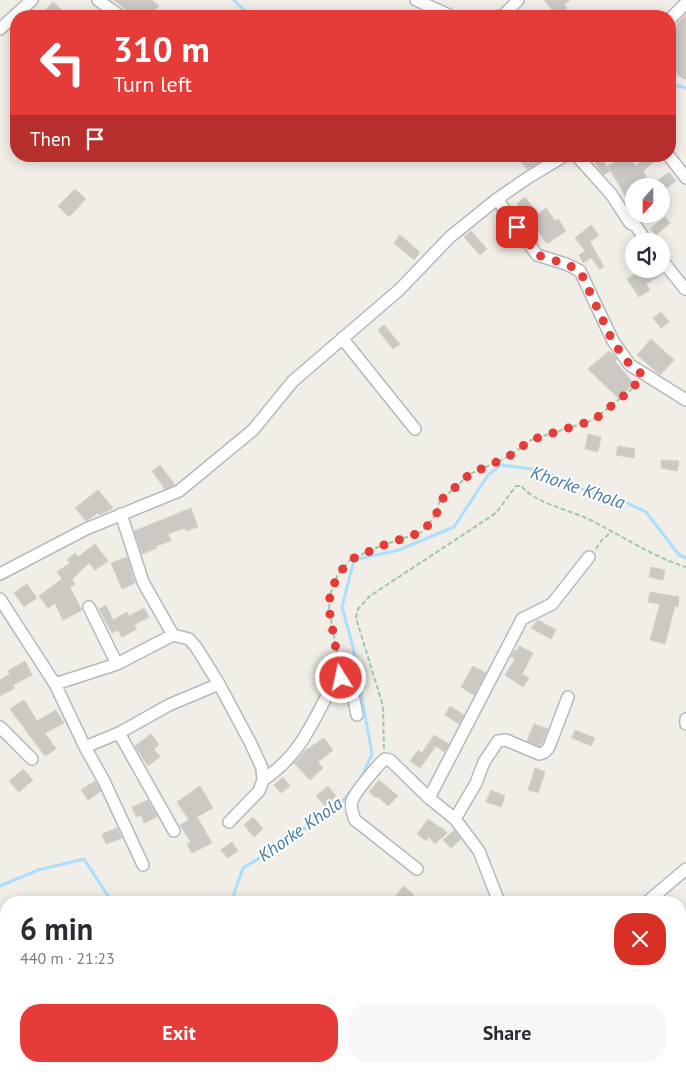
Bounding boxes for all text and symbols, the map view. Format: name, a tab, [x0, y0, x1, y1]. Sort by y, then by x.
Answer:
text: 310 m	[113, 26, 210, 72]
icon: left	[30, 30, 95, 95]
text: Turn left	[113, 70, 192, 98]
icon: arrive	[81, 125, 109, 153]
text: Then	[30, 127, 71, 151]
north arrow	[625, 178, 670, 222]
map controls	[625, 178, 670, 278]
pin	[496, 206, 538, 248]
icon: arrive	[503, 213, 531, 241]
button: sound	[625, 233, 670, 278]
water label: Khorke Khola	[528, 460, 628, 514]
position arrow	[314, 651, 366, 703]
water label: Khorke Khola	[253, 791, 347, 867]
text: 6 min	[20, 909, 93, 948]
button: close	[614, 913, 666, 965]
text: 440 m · 21:23	[20, 948, 115, 968]
button: Exit	[20, 1004, 338, 1062]
button: Share	[348, 1004, 666, 1062]

